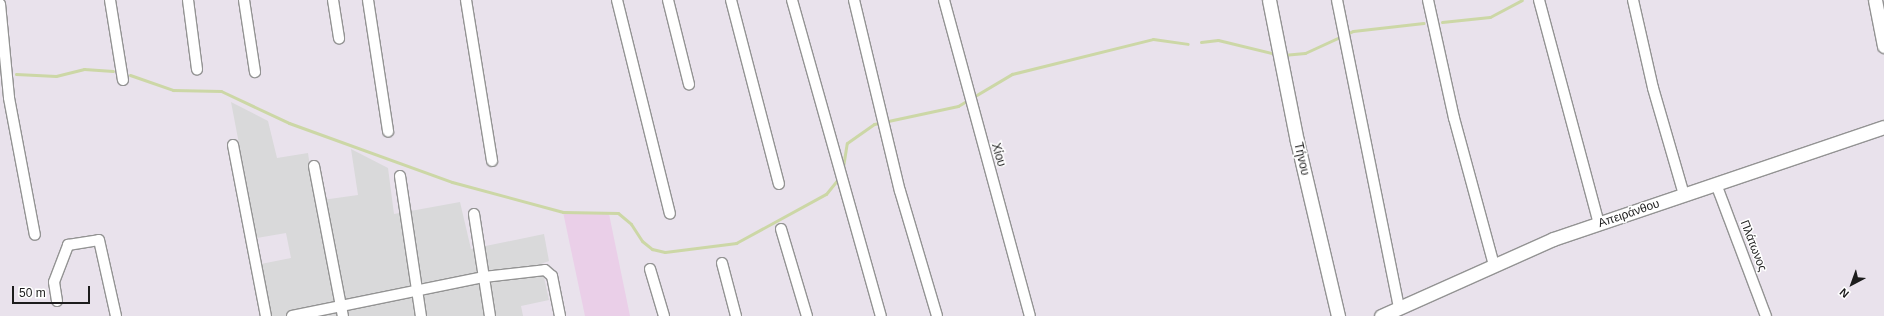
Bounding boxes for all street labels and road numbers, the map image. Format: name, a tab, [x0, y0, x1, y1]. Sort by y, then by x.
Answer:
street label: Τήνου	[1290, 141, 1312, 177]
street label: Χίου	[988, 142, 1008, 168]
street label: Απειράνθου	[1596, 197, 1662, 231]
street label: Πλάτωνος	[1737, 218, 1769, 274]

